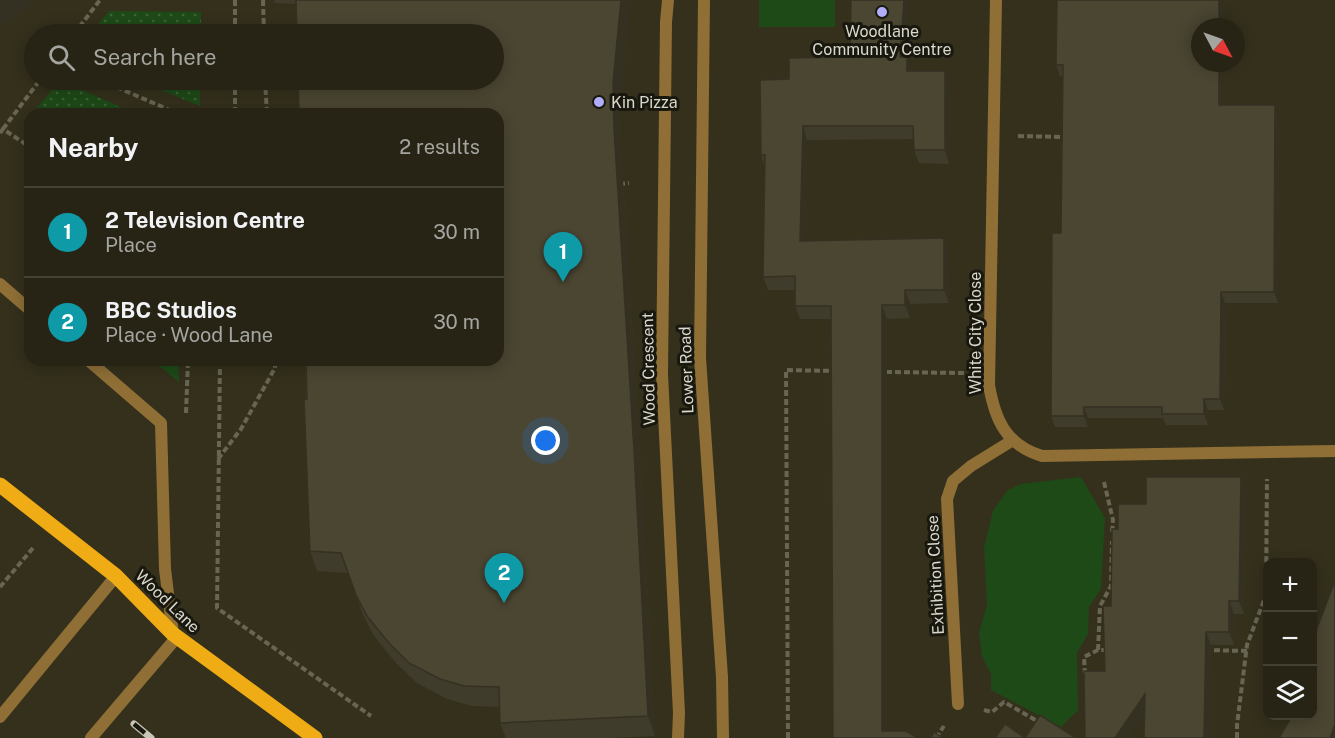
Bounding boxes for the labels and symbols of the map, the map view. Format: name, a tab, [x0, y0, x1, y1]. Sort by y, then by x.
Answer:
marker: Woodlane Community Centre	[875, 5, 889, 19]
north arrow	[1191, 18, 1245, 72]
place label: Woodlane Community Centre	[812, 22, 952, 59]
place label: Kin Pizza	[611, 93, 678, 112]
marker: Kin Pizza	[592, 95, 606, 109]
pin: 1	[544, 232, 582, 282]
street label: White City Close	[966, 272, 985, 394]
street label: Wood Crescent	[638, 312, 659, 426]
street label: Lower Road	[675, 326, 698, 414]
your location	[531, 426, 560, 455]
street label: Exhibition Close	[923, 515, 948, 635]
pin: 2	[484, 554, 524, 603]
street label: Wood Lane	[131, 566, 204, 637]

